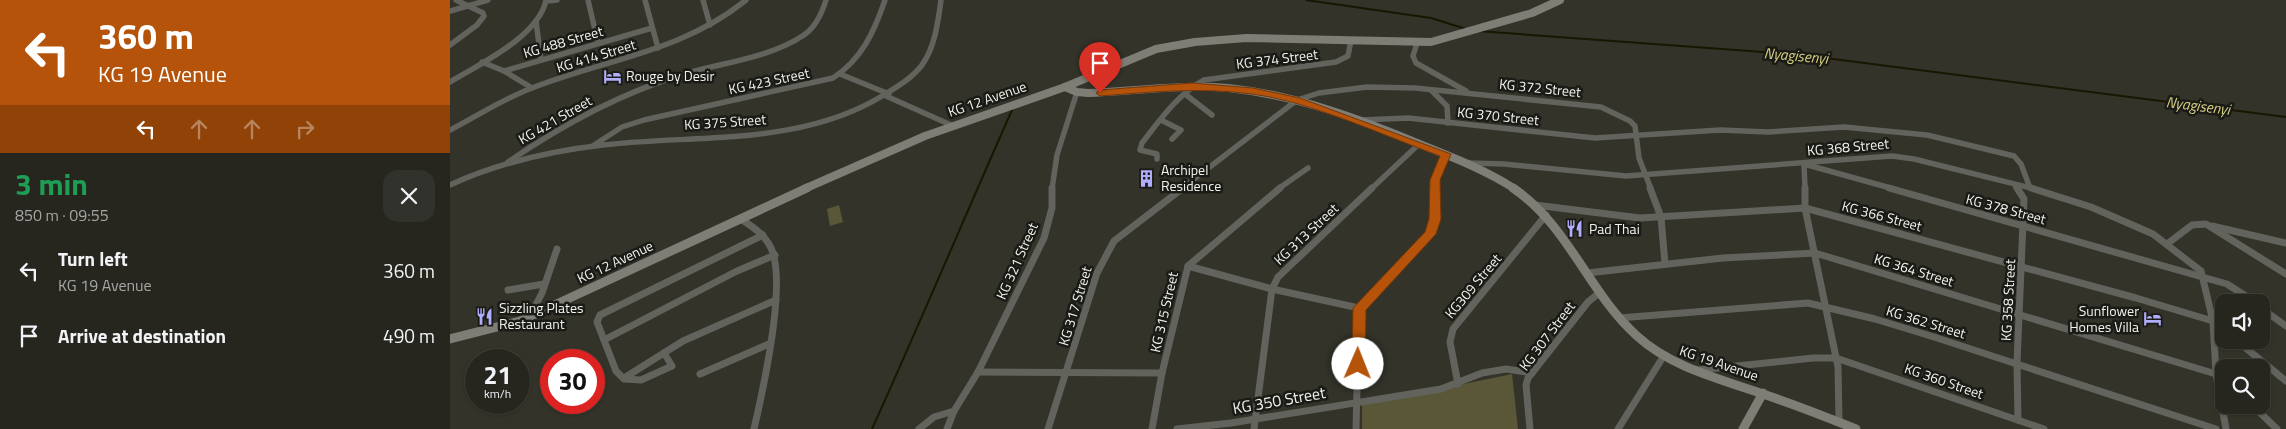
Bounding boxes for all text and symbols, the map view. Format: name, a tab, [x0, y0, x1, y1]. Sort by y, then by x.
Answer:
text: 360 m	[98, 9, 194, 63]
icon: left	[15, 20, 80, 85]
street label: KG 488 Street	[520, 20, 605, 63]
street label: KG 414 Street	[554, 33, 638, 78]
water label: Nyagisenyi	[1763, 41, 1831, 70]
pin	[1079, 42, 1121, 93]
street label: KG 374 Street	[1235, 43, 1319, 74]
icon: arrive	[1086, 49, 1114, 77]
text: KG 19 Avenue	[98, 57, 227, 91]
street label: KG 423 Street	[727, 62, 811, 99]
place label: Rouge by Desir	[626, 65, 714, 86]
hotel icon: Rouge by Desir	[602, 66, 622, 86]
street label: KG 372 Street	[1498, 73, 1582, 102]
street label: KG 12 Avenue	[945, 75, 1029, 122]
street label: KG 421 Street	[514, 90, 596, 149]
water label: Nyagisenyi	[2165, 90, 2233, 121]
street label: KG 370 Street	[1456, 101, 1540, 130]
street label: KG 375 Street	[683, 108, 767, 135]
icon: left	[132, 115, 160, 143]
icon: ahead	[185, 115, 213, 143]
icon: ahead	[238, 115, 266, 143]
icon: right	[291, 115, 319, 143]
street label: KG 368 Street	[1806, 132, 1890, 161]
place label: Archipel Residence	[1161, 159, 1221, 196]
text: 3 min	[15, 161, 88, 207]
building icon: Archipel Residence	[1137, 168, 1157, 188]
button: close	[383, 170, 435, 222]
street label: KG 378 Street	[1964, 188, 2049, 229]
street label: KG 366 Street	[1840, 195, 1925, 236]
street label: KG 313 Street	[1268, 198, 1343, 269]
text: 850 m · 09:55	[15, 203, 109, 227]
place label: Pad Thai	[1589, 218, 1640, 239]
street label: KG 321 Street	[990, 219, 1043, 303]
restaurant icon: Pad Thai	[1565, 219, 1585, 239]
street label: KG 12 Avenue	[573, 235, 656, 288]
text: Turn left	[58, 244, 128, 273]
street label: KG 364 Street	[1872, 247, 1957, 292]
street label: KG309 Street	[1439, 249, 1506, 323]
text: 360 m	[383, 256, 435, 285]
icon: left	[15, 257, 43, 285]
street label: KG 358 Street	[1995, 258, 2020, 342]
street label: KG 317 Street	[1052, 263, 1097, 348]
street label: KG 315 Street	[1144, 269, 1183, 354]
text: KG 19 Avenue	[58, 273, 152, 297]
map controls	[2215, 294, 2270, 414]
button: sound	[2215, 294, 2270, 349]
place label: Sizzling Plates Restaurant	[499, 297, 584, 334]
street label: KG 307 Street	[1514, 297, 1580, 375]
street label: KG 362 Street	[1884, 299, 1969, 344]
place label: Sunflower Homes Villa	[2069, 300, 2139, 337]
restaurant icon: Sizzling Plates Restaurant	[475, 306, 495, 326]
hotel icon: Sunflower Homes Villa	[2143, 309, 2163, 329]
text: Arrive at destination	[58, 321, 226, 350]
text: 490 m	[383, 321, 435, 350]
icon: arrive	[15, 322, 43, 350]
position arrow	[1331, 337, 1383, 389]
street label: KG 19 Avenue	[1677, 339, 1761, 386]
speed limit sign: 30	[540, 349, 605, 414]
text: 21	[483, 356, 512, 394]
street label: KG 360 Street	[1902, 357, 1986, 404]
button: search	[2215, 359, 2270, 414]
street label: KG 350 Street	[1231, 380, 1328, 420]
text: km/h	[484, 384, 511, 403]

